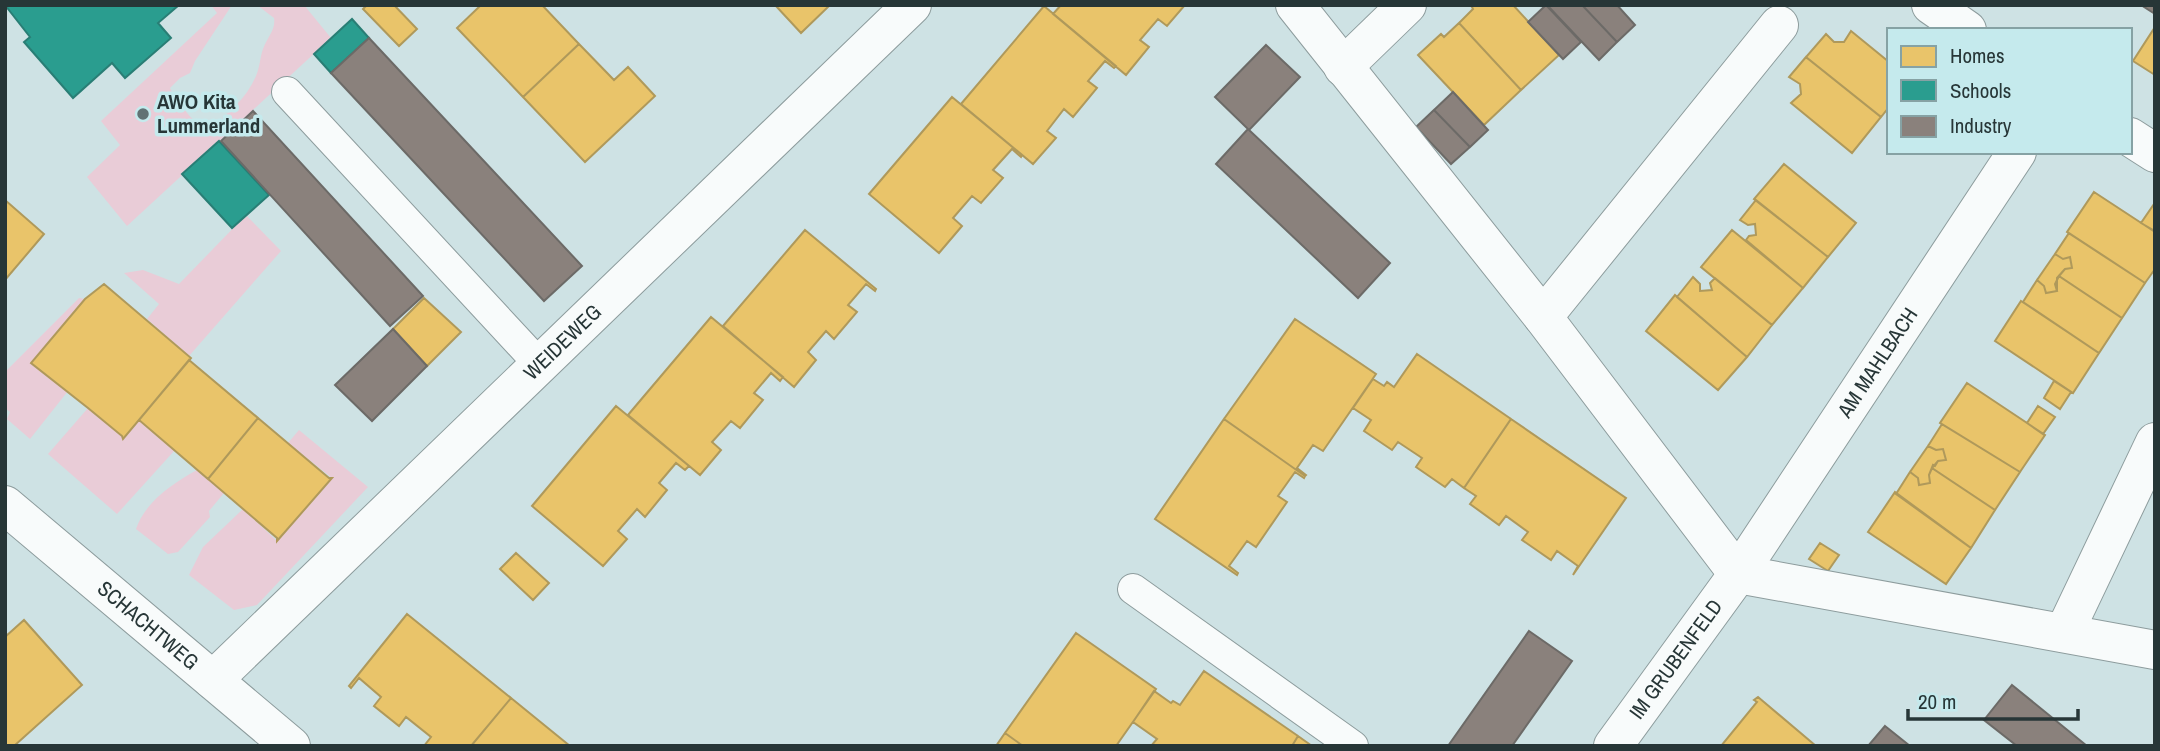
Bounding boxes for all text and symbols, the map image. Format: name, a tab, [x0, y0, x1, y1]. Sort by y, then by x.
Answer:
legend	[1887, 28, 2132, 154]
text: Homes	[1950, 41, 2005, 70]
text: Schools	[1950, 76, 2011, 105]
place label: AWO Kita Lummerland	[157, 87, 260, 140]
marker: AWO Kita Lummerland	[135, 106, 151, 122]
text: Industry	[1950, 111, 2012, 140]
street label: WEIDEWEG	[517, 298, 607, 386]
street label: AM MAHLBACH	[1830, 302, 1924, 424]
street label: SCHACHTWEG	[91, 574, 205, 676]
street label: IM GRUBENFELD	[1622, 593, 1729, 725]
scale bar	[1908, 678, 2078, 722]
text: 20 m	[1918, 687, 1956, 716]

